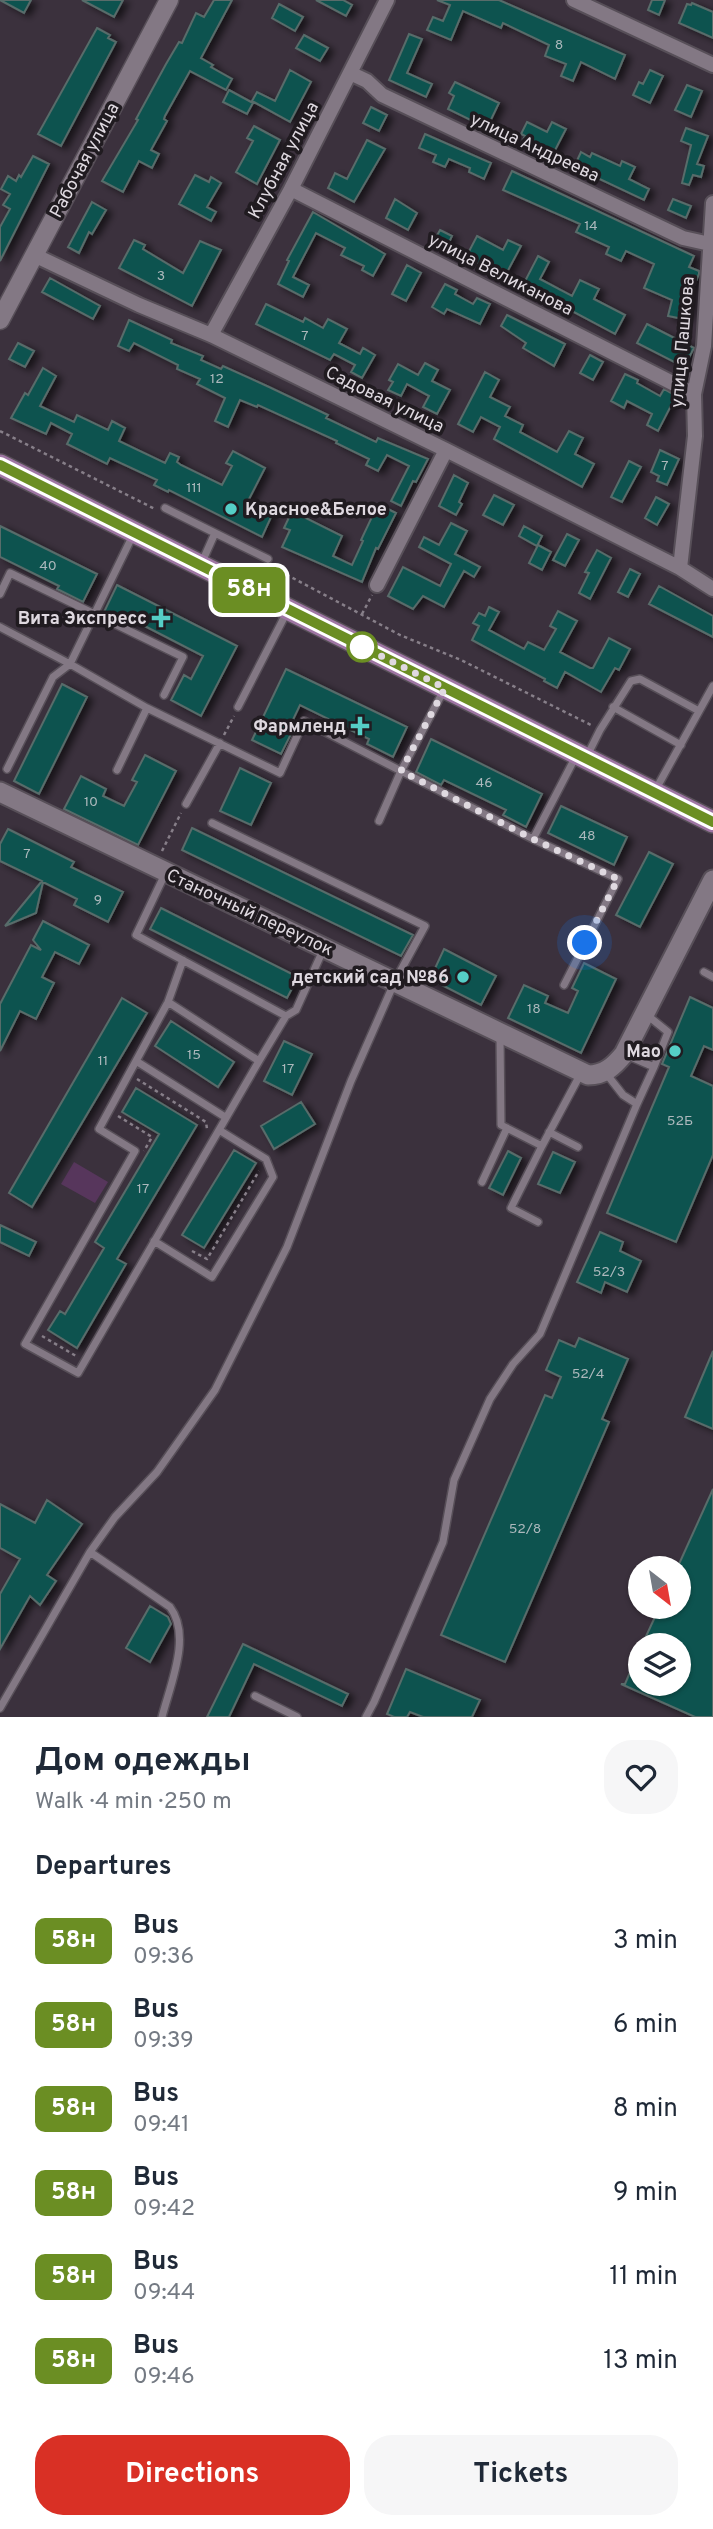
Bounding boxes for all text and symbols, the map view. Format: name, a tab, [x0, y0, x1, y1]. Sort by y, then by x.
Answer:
house number: 8	[555, 37, 563, 54]
street label: Клубная улица	[244, 98, 325, 223]
street label: Рабочая улица	[45, 99, 125, 222]
street label: улица Андреева	[466, 108, 603, 188]
house number: 14	[584, 218, 598, 235]
street label: улица Великанова	[424, 229, 577, 322]
house number: 3	[157, 268, 165, 285]
street label: улица Пашкова	[666, 275, 701, 409]
house number: 7	[301, 328, 309, 345]
street label: Садовая улица	[321, 362, 447, 439]
house number: 12	[210, 371, 224, 388]
house number: 7	[661, 458, 669, 475]
house number: 111	[186, 480, 202, 497]
place label: Красное&Белое	[245, 499, 387, 522]
marker: Красное&Белое	[223, 501, 239, 517]
house number: 40	[39, 558, 57, 575]
line badge: 58н	[209, 567, 289, 613]
text: 58н	[226, 575, 272, 605]
place label: Вита Экспресс	[18, 608, 147, 631]
marker: Вита Экспресс	[153, 610, 169, 626]
unlabelled marker	[347, 632, 377, 662]
place label: Фармленд	[254, 716, 346, 739]
marker: Фармленд	[352, 718, 368, 734]
house number: 46	[475, 775, 493, 792]
house number: 10	[84, 794, 98, 811]
house number: 48	[578, 828, 596, 845]
house number: 7	[23, 846, 31, 863]
street label: Станочный переулок	[162, 865, 336, 962]
house number: 9	[94, 892, 102, 909]
your location	[567, 925, 602, 960]
place label: детский сад №86	[292, 967, 449, 990]
marker: детский сад №86	[455, 969, 471, 985]
house number: 18	[527, 1001, 541, 1018]
place label: Мао	[626, 1041, 661, 1064]
marker: Мао	[667, 1043, 683, 1059]
house number: 15	[187, 1047, 201, 1064]
house number: 11	[98, 1053, 108, 1070]
house number: 17	[282, 1061, 294, 1078]
house number: 52Б	[667, 1113, 693, 1130]
house number: 17	[137, 1181, 149, 1198]
house number: 52/3	[593, 1264, 625, 1281]
house number: 52/4	[572, 1366, 604, 1383]
house number: 52/8	[509, 1521, 541, 1538]
north arrow	[628, 1556, 691, 1619]
map controls	[628, 1556, 691, 1696]
button: layers	[628, 1633, 691, 1696]
button: heart	[604, 1740, 678, 1814]
text: Дом одежды	[35, 1741, 251, 1783]
text: Walk · 4 min · 250 m	[35, 1788, 232, 1817]
text: Departures	[35, 1851, 172, 1884]
text: Bus	[133, 1910, 179, 1943]
text: 3 min	[613, 1925, 678, 1958]
text: 58н	[51, 1926, 96, 1956]
text: 09:36	[133, 1943, 194, 1972]
text: Bus	[133, 1994, 179, 2027]
text: 6 min	[613, 2009, 678, 2042]
text: 58н	[51, 2010, 96, 2040]
text: 09:39	[133, 2027, 194, 2056]
text: Bus	[133, 2078, 179, 2111]
text: 8 min	[613, 2093, 678, 2126]
text: 58н	[51, 2094, 96, 2124]
text: 09:41	[133, 2111, 190, 2140]
text: Bus	[133, 2162, 179, 2195]
text: 9 min	[613, 2177, 678, 2210]
text: 58н	[51, 2178, 96, 2208]
text: 09:42	[133, 2195, 195, 2224]
text: Bus	[133, 2246, 179, 2279]
text: 11 min	[609, 2261, 678, 2294]
text: 58н	[51, 2262, 96, 2292]
text: 09:44	[133, 2279, 195, 2308]
text: Bus	[133, 2330, 179, 2363]
text: 13 min	[603, 2345, 678, 2378]
text: 58н	[51, 2346, 96, 2376]
text: 09:46	[133, 2363, 195, 2392]
button: Directions	[35, 2435, 350, 2515]
button: Tickets	[364, 2435, 678, 2515]

